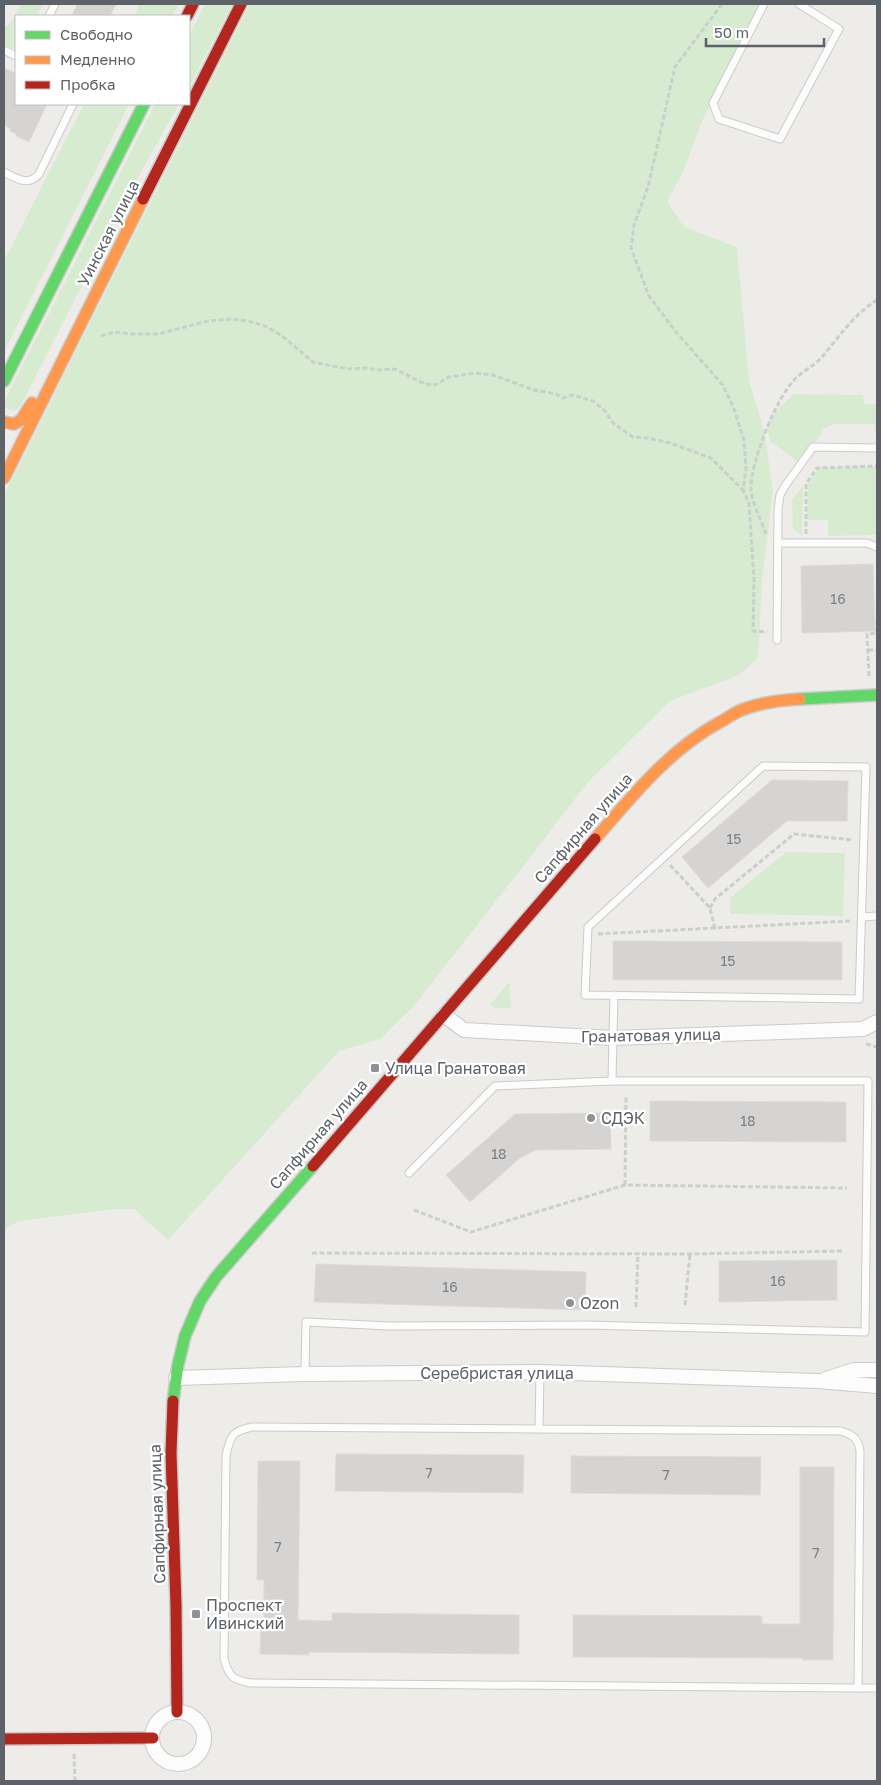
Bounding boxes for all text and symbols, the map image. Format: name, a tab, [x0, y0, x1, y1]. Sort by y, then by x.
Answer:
legend	[15, 15, 190, 105]
scale bar	[706, 15, 824, 47]
text: 50 m	[714, 23, 749, 41]
text: Свободно	[60, 25, 133, 43]
text: Медленно	[60, 50, 136, 68]
text: Пробка	[60, 75, 115, 93]
street label: Уинская улица	[73, 177, 143, 289]
house number: 16	[830, 590, 846, 607]
street label: Сапфирная улица	[530, 769, 636, 887]
house number: 15	[727, 830, 741, 847]
house number: 15	[721, 952, 735, 969]
street label: Гранатовая улица	[581, 1024, 721, 1046]
place label: Улица Гранатовая	[385, 1058, 526, 1078]
marker: Улица Гранатовая	[369, 1062, 381, 1074]
street label: Сапфирная улица	[265, 1075, 371, 1193]
place label: СДЭК	[601, 1108, 645, 1128]
marker: СДЭК	[585, 1112, 597, 1124]
house number: 18	[740, 1112, 756, 1129]
house number: 18	[491, 1145, 507, 1162]
house number: 16	[770, 1272, 786, 1289]
house number: 16	[442, 1278, 458, 1295]
place label: Ozon	[580, 1293, 619, 1313]
marker: Ozon	[564, 1297, 576, 1309]
street label: Серебристая улица	[420, 1363, 574, 1383]
street label: Сапфирная улица	[145, 1444, 169, 1584]
house number: 7	[425, 1464, 433, 1481]
house number: 7	[662, 1466, 670, 1483]
house number: 7	[274, 1538, 282, 1555]
house number: 7	[812, 1544, 820, 1561]
place label: Проспект Ивинский	[206, 1595, 284, 1633]
marker: Проспект Ивинский	[190, 1608, 202, 1620]

